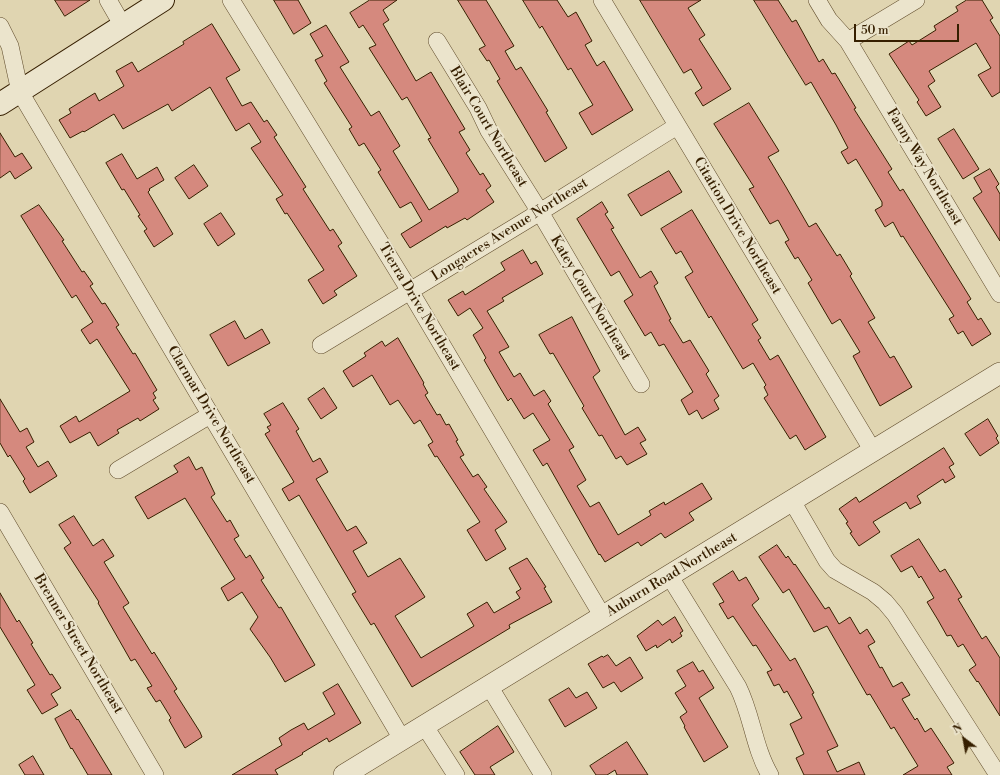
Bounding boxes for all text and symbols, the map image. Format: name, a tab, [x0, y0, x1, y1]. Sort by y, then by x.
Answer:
scale bar	[856, 16, 961, 42]
text: 50 m	[861, 23, 889, 38]
street label: Blair Court Northeast	[445, 64, 531, 190]
street label: Fanny Way Northeast	[882, 105, 966, 229]
street label: Citation Drive Northeast	[689, 154, 785, 298]
street label: Longacres Avenue Northeast	[429, 175, 591, 285]
street label: Katey Court Northeast	[546, 233, 634, 363]
street label: Tierra Drive Northeast	[374, 240, 464, 374]
street label: Clarmar Drive Northeast	[163, 343, 259, 487]
street label: Auburn Road Northeast	[604, 529, 740, 621]
street label: Brenner Street Northeast	[30, 571, 126, 717]
north arrow	[944, 719, 984, 759]
text: N	[950, 721, 965, 737]

